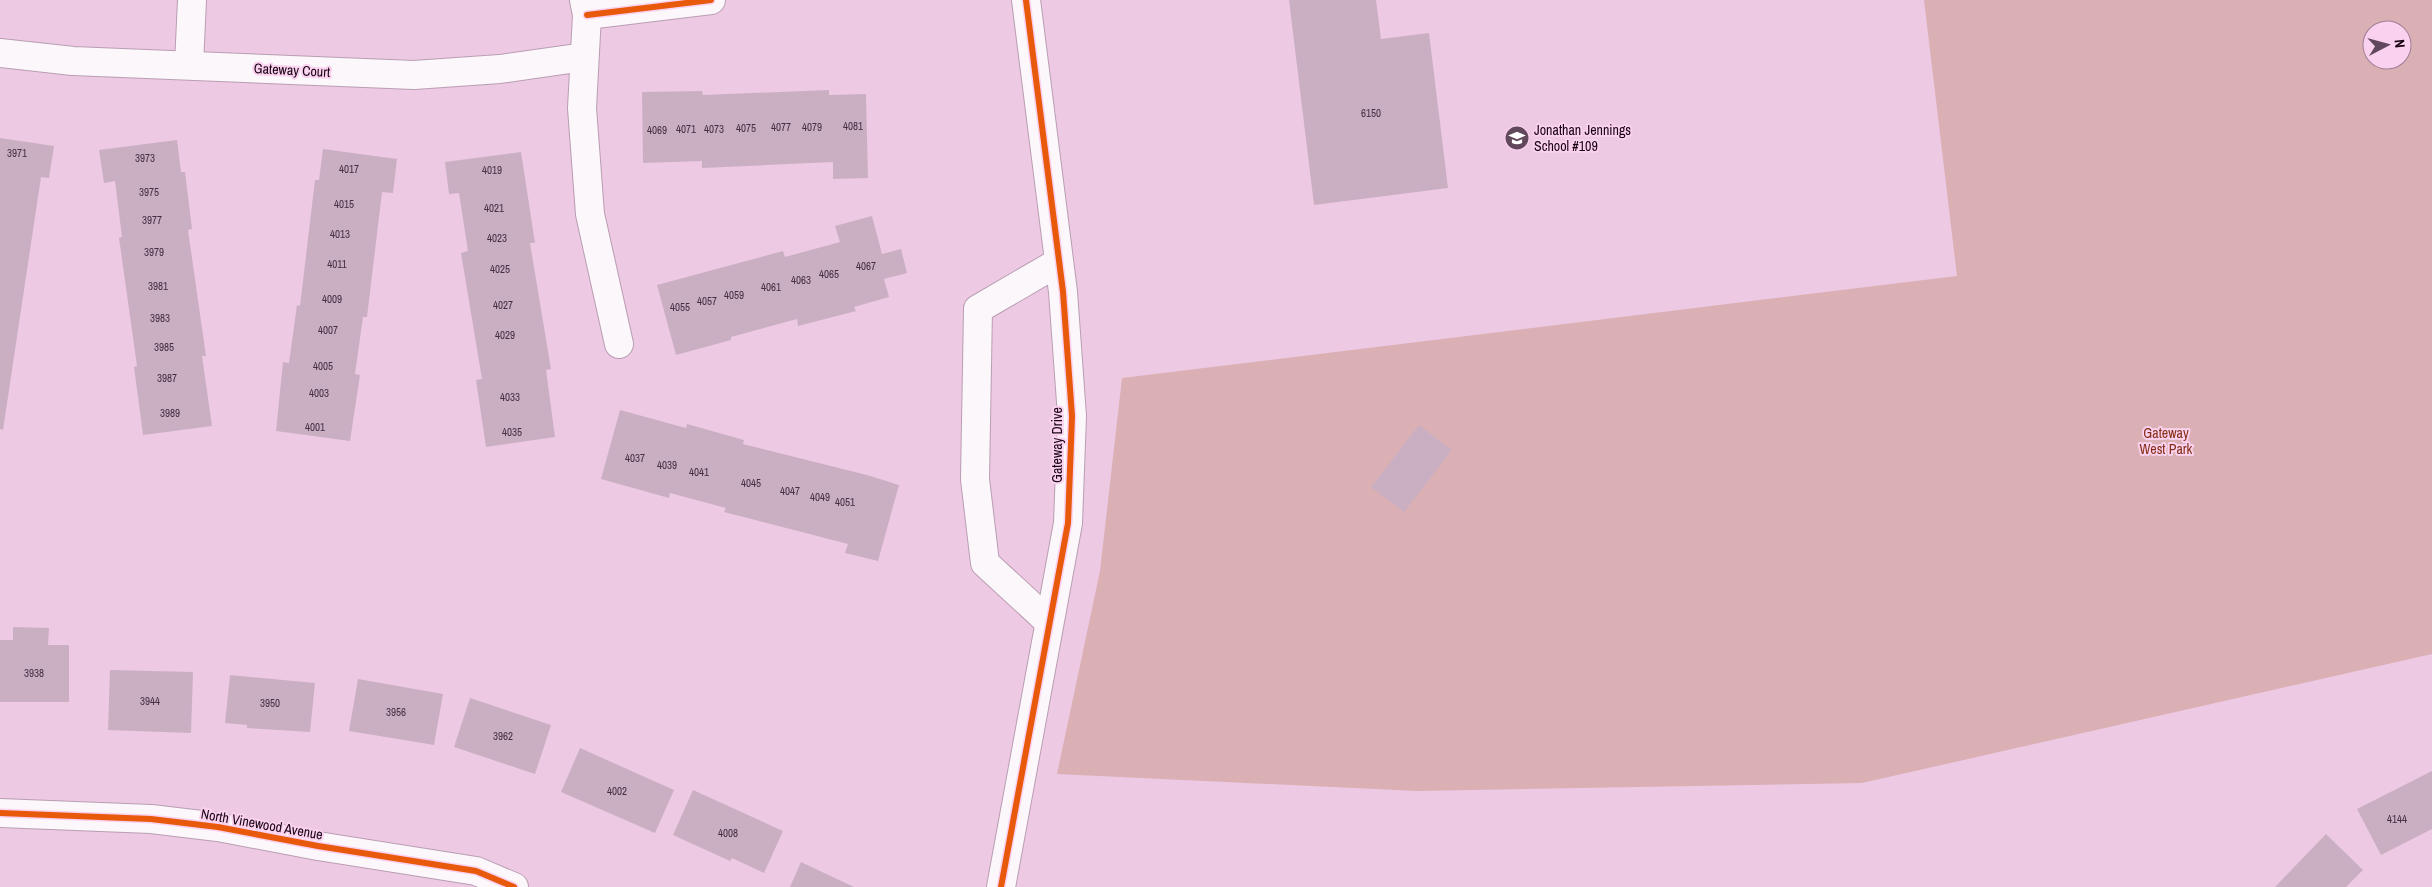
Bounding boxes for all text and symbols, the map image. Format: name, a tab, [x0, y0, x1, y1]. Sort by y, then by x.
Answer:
north arrow	[2362, 20, 2412, 70]
text: N	[2391, 39, 2409, 49]
street label: Gateway Court	[253, 59, 331, 81]
house number: 6150	[1361, 106, 1381, 120]
house number: 4081	[843, 119, 863, 133]
house number: 4077	[771, 120, 791, 134]
house number: 4079	[802, 120, 822, 134]
house number: 4075	[736, 121, 756, 135]
place label: Jonathan Jennings School #109	[1534, 121, 1631, 155]
house number: 4071	[676, 122, 696, 136]
house number: 4073	[704, 122, 724, 136]
house number: 4069	[647, 123, 667, 137]
school or university icon: Jonathan Jennings School #109	[1504, 125, 1530, 151]
house number: 3971	[7, 146, 27, 160]
house number: 3973	[135, 151, 155, 165]
house number: 4017	[339, 162, 359, 176]
house number: 4019	[482, 163, 502, 177]
house number: 3975	[139, 185, 159, 199]
house number: 4015	[334, 197, 354, 211]
house number: 4021	[484, 201, 504, 215]
house number: 3977	[142, 213, 162, 227]
house number: 4013	[330, 227, 350, 241]
house number: 4023	[487, 231, 507, 245]
house number: 3979	[144, 245, 164, 259]
house number: 4011	[327, 257, 347, 271]
house number: 4067	[856, 259, 876, 273]
house number: 4025	[490, 262, 510, 276]
house number: 4065	[819, 267, 839, 281]
house number: 4063	[791, 273, 811, 287]
house number: 3981	[148, 279, 168, 293]
house number: 4061	[761, 280, 781, 294]
house number: 4059	[724, 288, 744, 302]
house number: 4009	[322, 292, 342, 306]
house number: 4057	[697, 294, 717, 308]
house number: 4027	[493, 298, 513, 312]
house number: 4055	[670, 300, 690, 314]
house number: 3983	[150, 311, 170, 325]
house number: 4007	[318, 323, 338, 337]
house number: 4029	[495, 328, 515, 342]
house number: 3985	[154, 340, 174, 354]
house number: 4005	[313, 359, 333, 373]
house number: 3987	[157, 371, 177, 385]
house number: 4003	[309, 386, 329, 400]
house number: 4033	[500, 390, 520, 404]
house number: 3989	[160, 406, 180, 420]
street label: Gateway Drive	[1048, 407, 1066, 483]
house number: 4001	[305, 420, 325, 434]
park label: Gateway West Park	[2140, 424, 2193, 458]
house number: 4035	[502, 425, 522, 439]
house number: 4037	[625, 451, 645, 465]
house number: 4039	[657, 458, 677, 472]
house number: 4041	[689, 465, 709, 479]
house number: 4045	[741, 476, 761, 490]
house number: 4047	[780, 484, 800, 498]
house number: 4049	[810, 490, 830, 504]
house number: 4051	[835, 495, 855, 509]
house number: 3938	[24, 666, 44, 680]
house number: 3944	[140, 694, 160, 708]
house number: 3950	[260, 696, 280, 710]
house number: 3956	[386, 705, 406, 719]
house number: 3962	[493, 729, 513, 743]
house number: 4002	[607, 784, 627, 798]
street label: North Vinewood Avenue	[200, 804, 324, 844]
house number: 4144	[2387, 812, 2407, 826]
house number: 4008	[718, 826, 738, 840]

